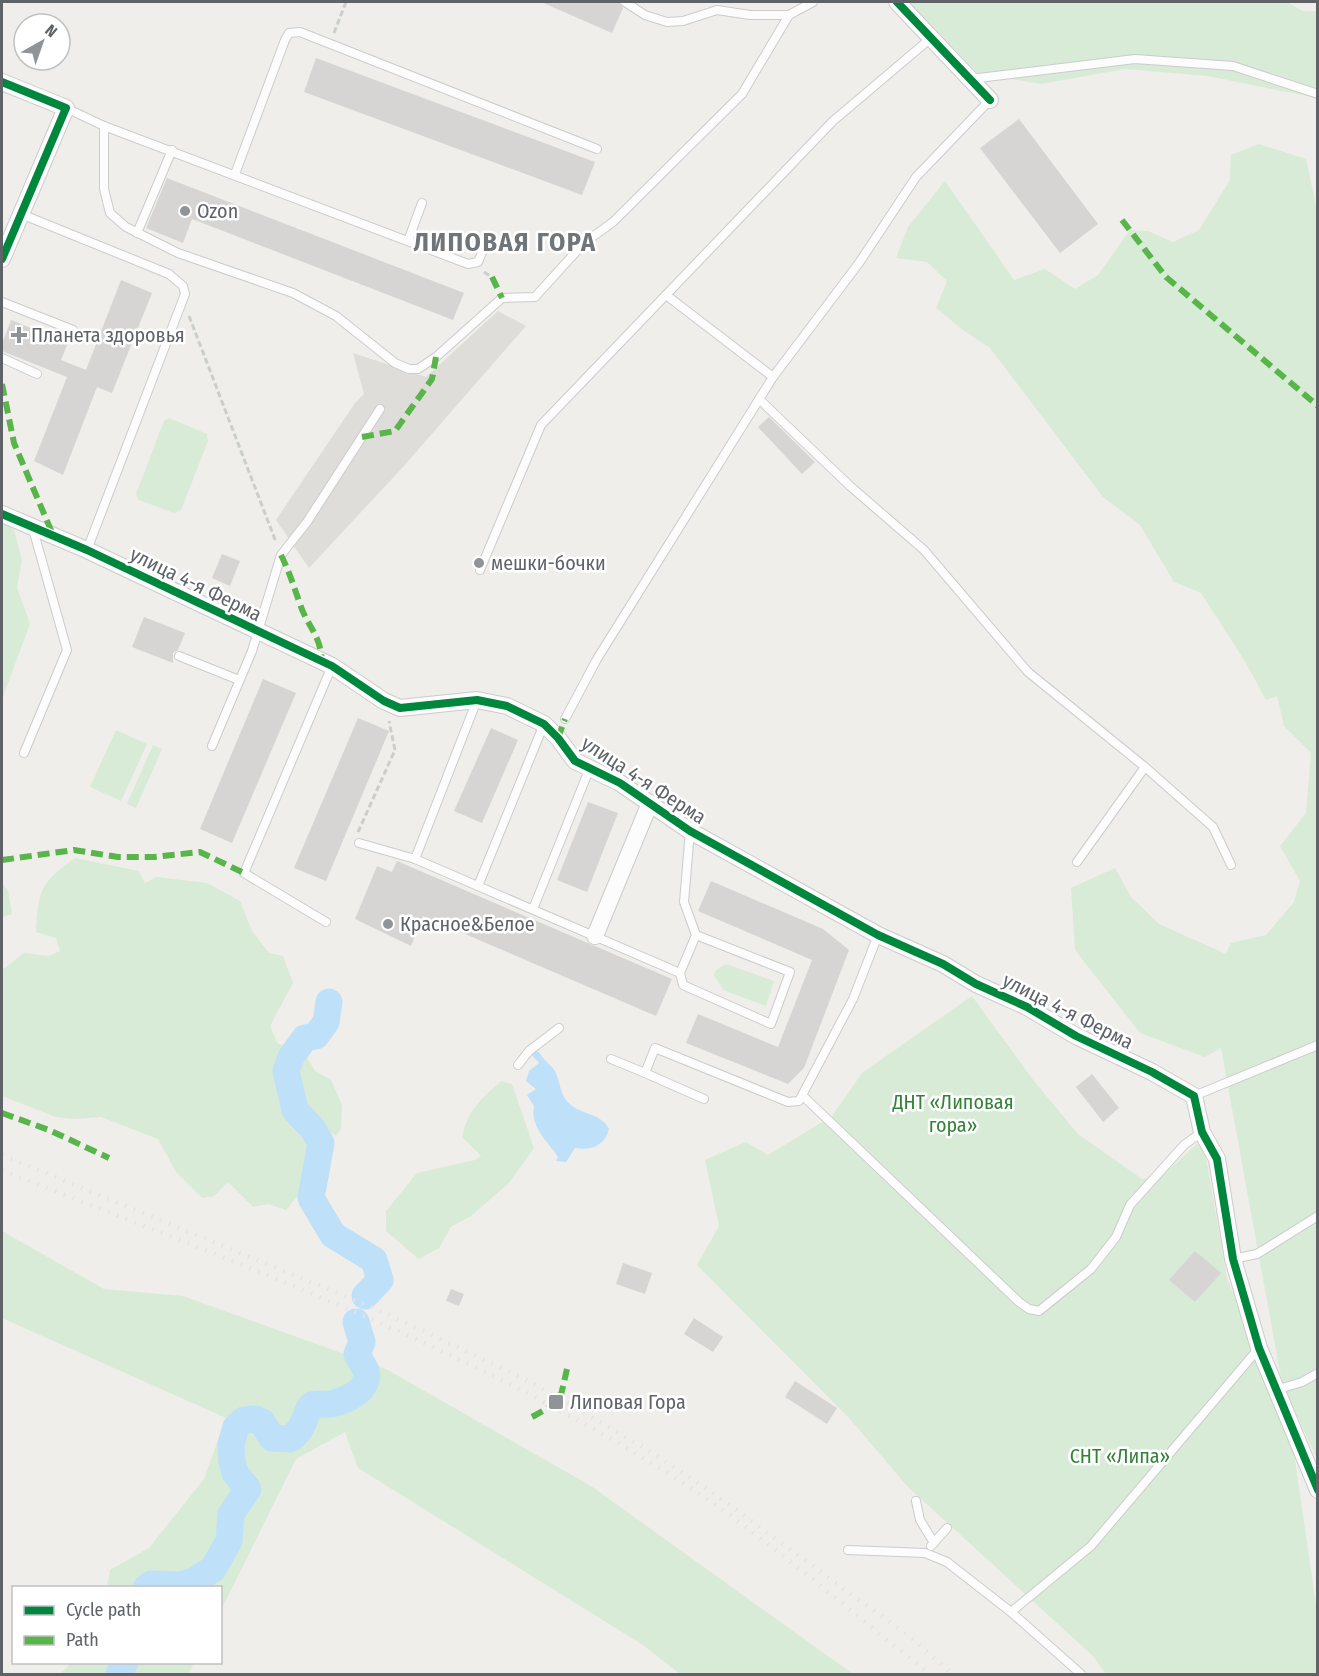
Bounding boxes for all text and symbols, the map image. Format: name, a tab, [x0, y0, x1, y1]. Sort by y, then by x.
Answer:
north arrow	[12, 12, 72, 72]
text: N	[42, 21, 61, 41]
place label: Ozon	[197, 199, 238, 223]
marker: Ozon	[178, 204, 192, 218]
district label: ЛИПОВАЯ ГОРА	[414, 227, 597, 258]
place label: Планета здоровья	[31, 323, 185, 347]
marker: Планета здоровья	[12, 328, 26, 342]
street label: улица 4-я Ферма	[126, 542, 266, 626]
place label: мешки-бочки	[491, 551, 606, 575]
marker: мешки-бочки	[472, 556, 486, 570]
street label: улица 4-я Ферма	[577, 731, 711, 829]
place label: Красное&Белое	[400, 912, 535, 936]
marker: Красное&Белое	[381, 917, 395, 931]
street label: улица 4-я Ферма	[999, 968, 1137, 1054]
park label: ДНТ «Липовая гора»	[891, 1090, 1014, 1137]
place label: Липовая Гора	[570, 1390, 686, 1414]
marker: Липовая Гора	[547, 1393, 565, 1411]
park label: СНТ «Липа»	[1070, 1444, 1170, 1468]
legend	[12, 1586, 222, 1664]
text: Cycle path	[66, 1599, 141, 1621]
text: Path	[66, 1629, 99, 1651]

